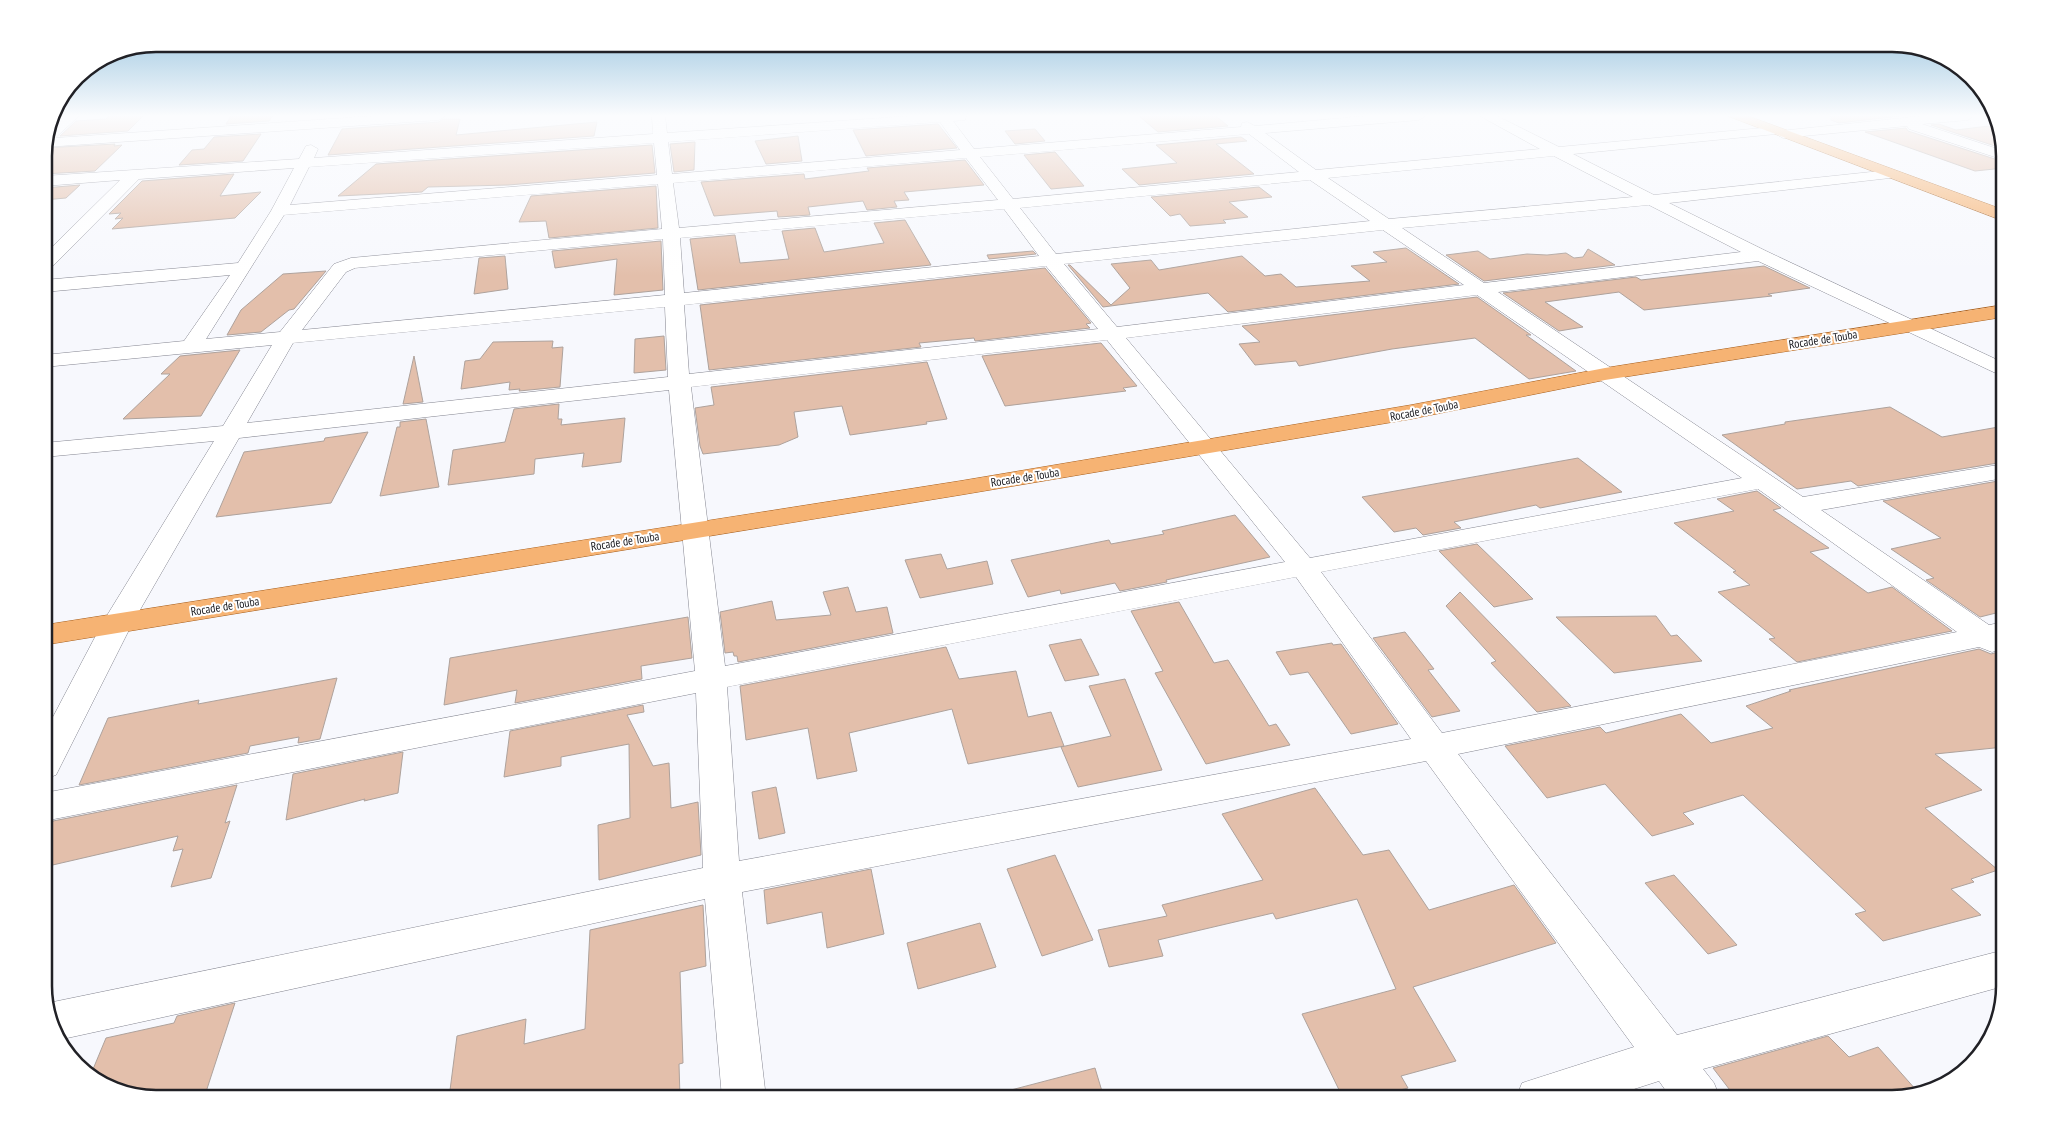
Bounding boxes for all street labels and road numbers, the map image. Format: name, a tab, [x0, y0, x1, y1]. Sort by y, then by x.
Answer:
street label: Rocade de Touba	[1788, 326, 1859, 352]
street label: Rocade de Touba	[1389, 396, 1460, 424]
street label: Rocade de Touba	[990, 464, 1061, 490]
street label: Rocade de Touba	[590, 528, 661, 554]
street label: Rocade de Touba	[190, 593, 261, 619]

